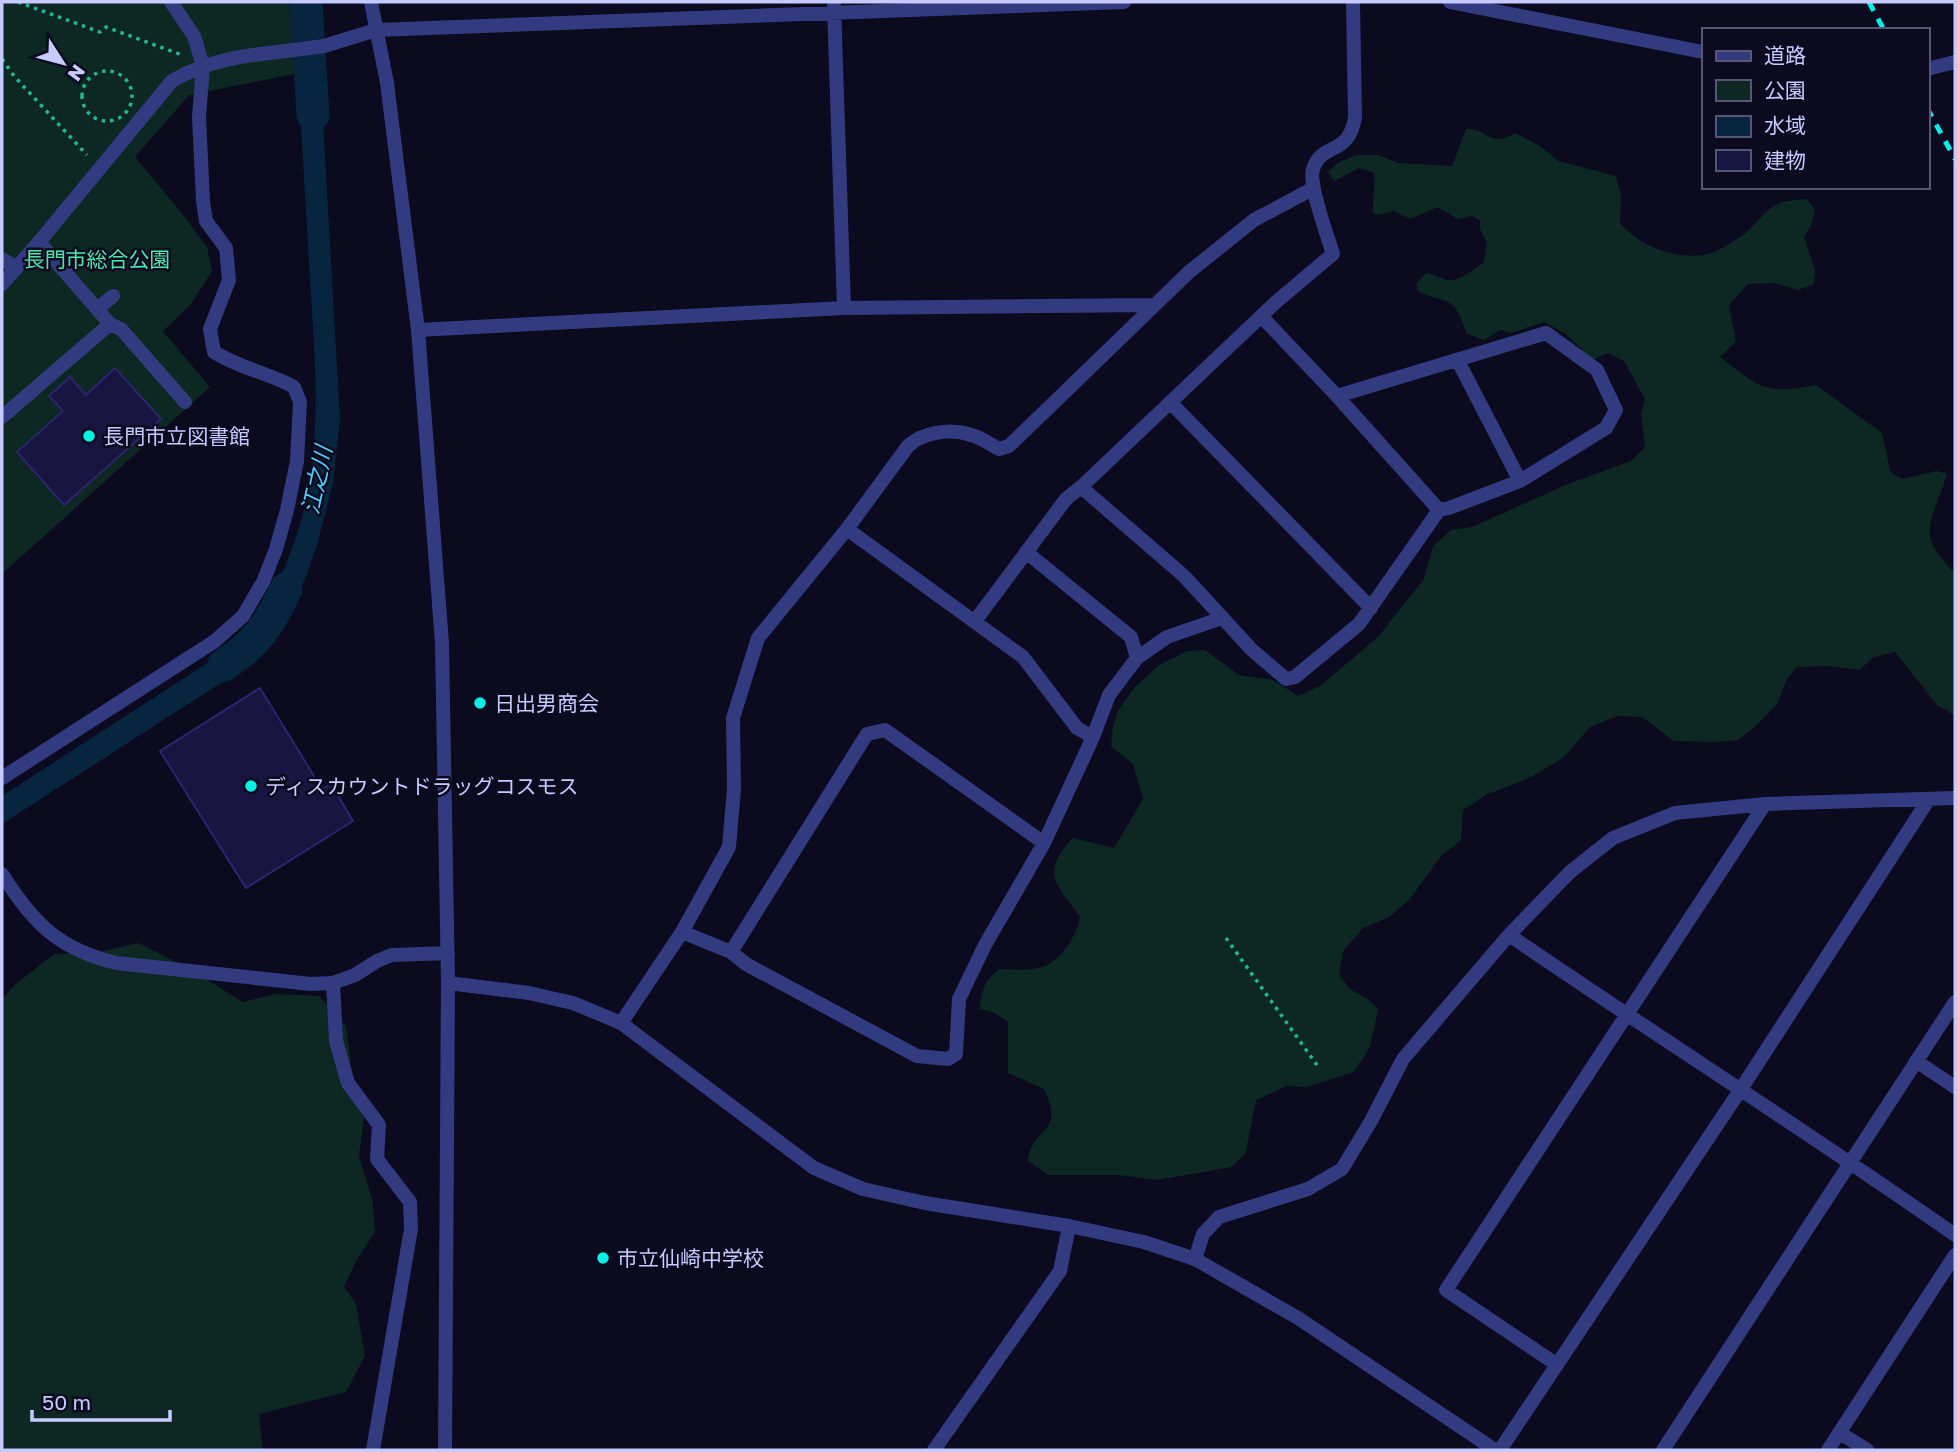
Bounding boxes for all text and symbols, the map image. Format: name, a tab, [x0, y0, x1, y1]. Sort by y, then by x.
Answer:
north arrow	[28, 28, 98, 98]
legend	[1702, 28, 1929, 189]
text: 道路	[1764, 42, 1806, 68]
text: N	[64, 61, 91, 86]
text: 公園	[1764, 77, 1806, 103]
text: 水域	[1764, 112, 1806, 138]
text: 建物	[1764, 147, 1806, 173]
park label: 長門市総合公園	[24, 246, 171, 272]
place label: 長門市立図書館	[103, 423, 250, 449]
marker: 長門市立図書館	[81, 428, 97, 444]
water label: 江之川	[295, 440, 337, 517]
place label: 日出男商会	[494, 690, 599, 716]
marker: 日出男商会	[472, 695, 488, 711]
place label: ディスカウントドラッグコスモス	[265, 773, 579, 799]
marker: ディスカウントドラッグコスモス	[243, 778, 259, 794]
place label: 市立仙崎中学校	[617, 1245, 764, 1271]
marker: 市立仙崎中学校	[595, 1250, 611, 1266]
scale bar	[32, 1378, 170, 1422]
text: 50 m	[42, 1389, 91, 1415]

